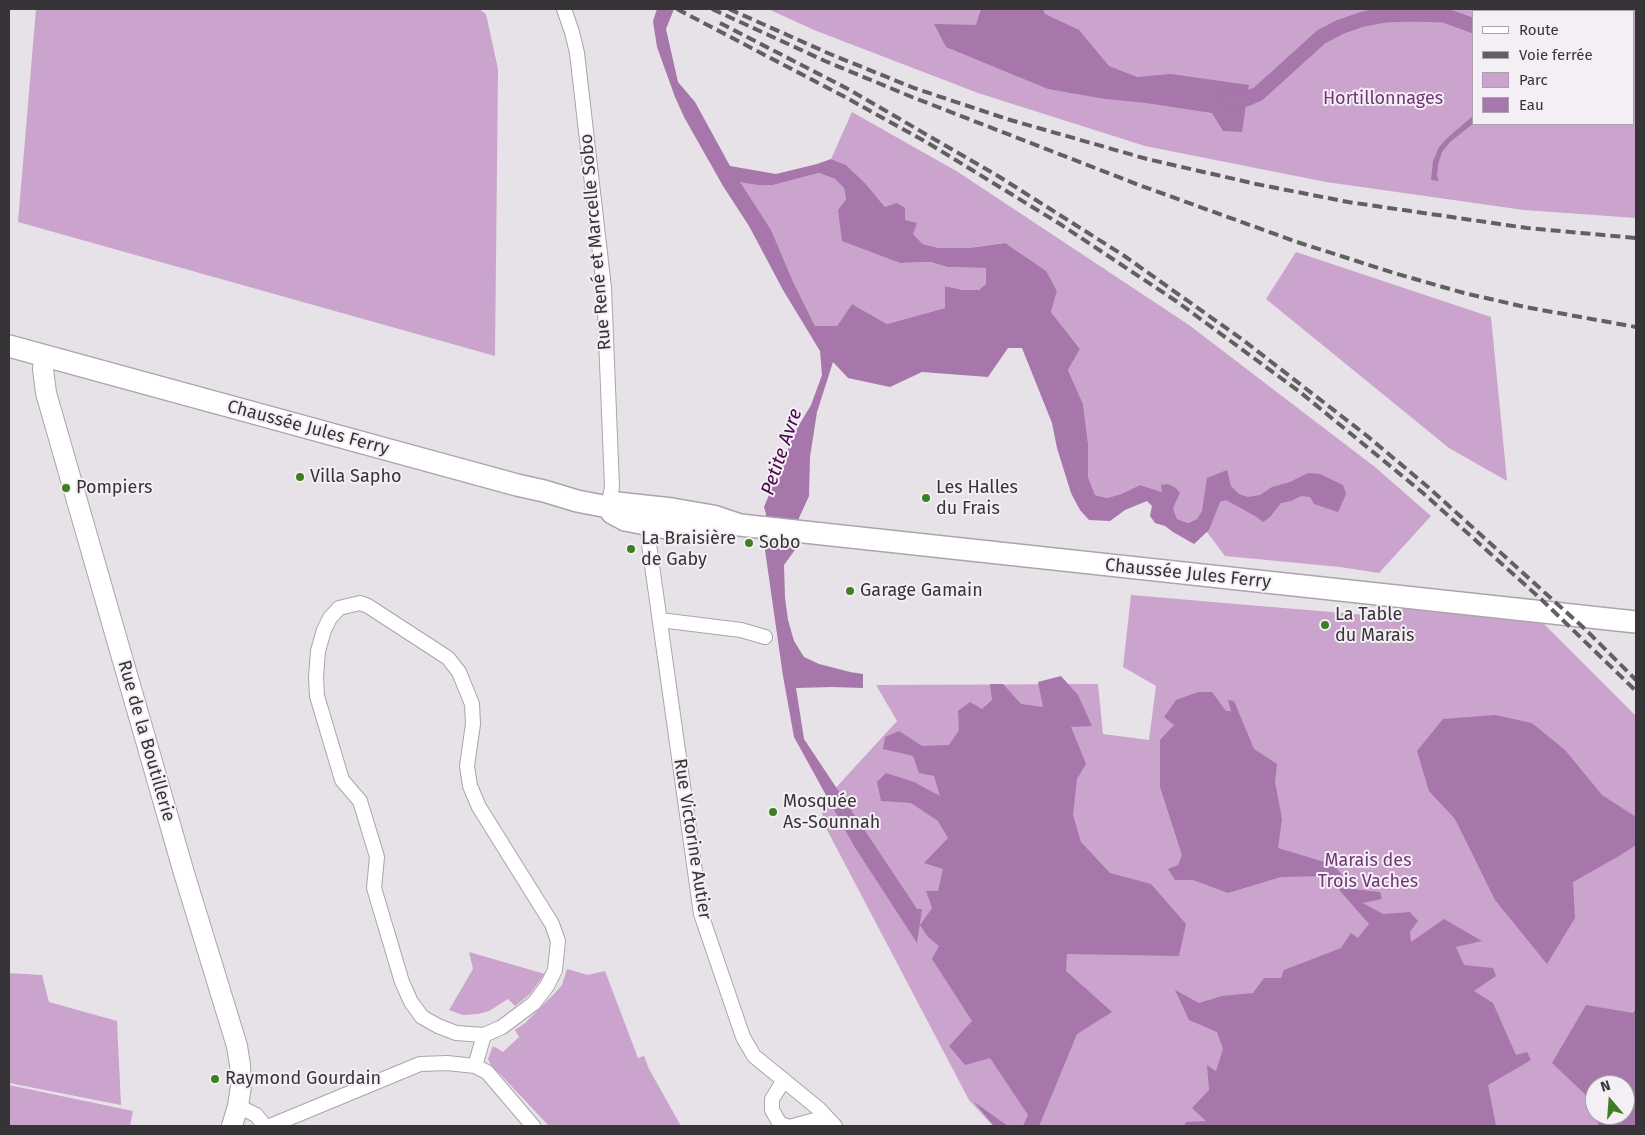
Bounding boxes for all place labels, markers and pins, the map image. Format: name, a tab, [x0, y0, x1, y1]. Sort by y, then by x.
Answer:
place label: Villa Sapho	[310, 466, 401, 488]
marker: Villa Sapho	[294, 471, 306, 483]
place label: Pompiers	[76, 477, 153, 499]
place label: Les Halles du Frais	[936, 477, 1018, 520]
marker: Pompiers	[60, 482, 72, 494]
marker: Les Halles du Frais	[920, 492, 932, 504]
place label: La Braisière de Gaby	[641, 528, 736, 570]
place label: Sobo	[759, 532, 801, 554]
marker: Sobo	[743, 537, 755, 549]
marker: La Braisière de Gaby	[625, 543, 637, 555]
place label: Garage Gamain	[860, 580, 983, 602]
marker: Garage Gamain	[844, 585, 856, 597]
place label: La Table du Marais	[1335, 604, 1414, 646]
marker: La Table du Marais	[1319, 619, 1331, 631]
place label: Mosquée As-Sounnah	[783, 791, 880, 834]
marker: Mosquée As-Sounnah	[767, 806, 779, 818]
place label: Raymond Gourdain	[225, 1068, 381, 1090]
marker: Raymond Gourdain	[209, 1073, 221, 1085]

